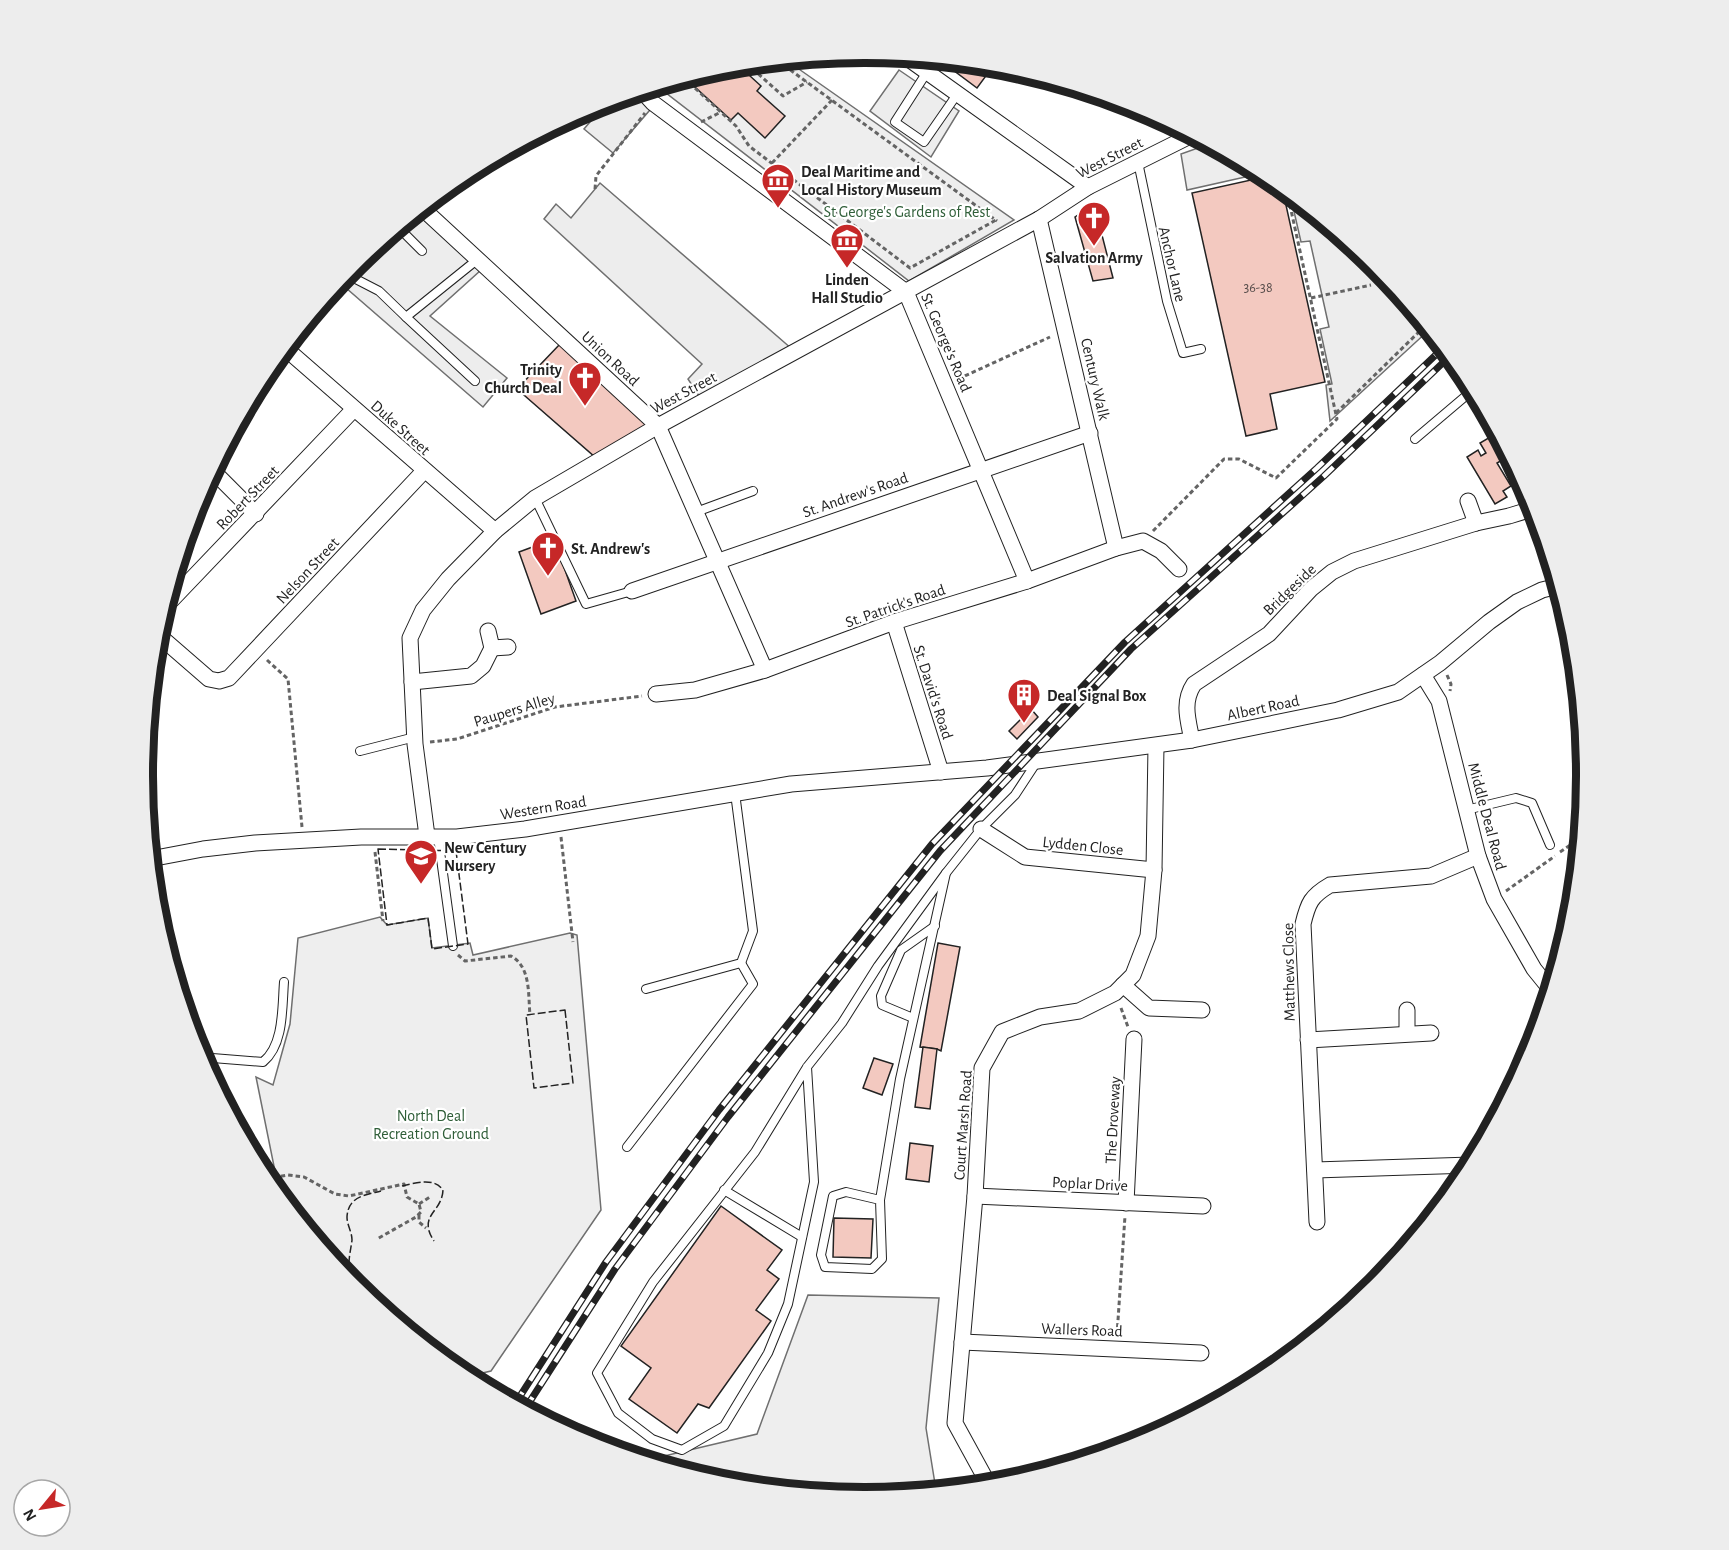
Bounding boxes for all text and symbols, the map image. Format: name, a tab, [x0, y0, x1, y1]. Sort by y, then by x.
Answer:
street label: West Street	[1074, 134, 1145, 181]
museum icon: Deal Maritime and Local History Museum	[760, 162, 796, 209]
place label: Deal Maritime and Local History Museum	[801, 164, 942, 199]
church icon: Salvation Army	[1076, 200, 1112, 247]
park label: St George's Gardens of Rest	[824, 204, 990, 220]
museum icon: Linden Hall Studio	[829, 222, 865, 269]
street label: Anchor Lane	[1156, 225, 1188, 303]
place label: Salvation Army	[1045, 250, 1144, 267]
place label: Linden Hall Studio	[811, 272, 883, 306]
house number: 36-38	[1243, 281, 1273, 295]
street label: St. George's Road	[918, 291, 974, 394]
street label: Union Road	[578, 328, 642, 389]
street label: Century Walk	[1077, 337, 1112, 423]
church icon: Trinity Church Deal	[567, 360, 603, 407]
place label: Trinity Church Deal	[484, 362, 563, 396]
street label: West Street	[648, 369, 719, 417]
street label: Duke Street	[368, 397, 433, 458]
street label: Robert Street	[213, 463, 282, 533]
street label: St. Andrew's Road	[801, 469, 910, 520]
church icon: St. Andrew's	[530, 530, 566, 577]
street label: Nelson Street	[273, 534, 342, 607]
place label: St. Andrew's	[571, 541, 650, 557]
street label: Bridgeside	[1260, 561, 1319, 619]
street label: St. Patrick's Road	[843, 581, 947, 631]
street label: St. David's Road	[910, 643, 956, 741]
building icon: Deal Signal Box	[1006, 677, 1042, 724]
place label: Deal Signal Box	[1047, 688, 1147, 704]
street label: Paupers Alley	[472, 690, 557, 731]
street label: Albert Road	[1226, 693, 1301, 723]
street label: Middle Deal Road	[1465, 761, 1509, 872]
street label: Western Road	[499, 793, 587, 823]
street label: Lydden Close	[1042, 834, 1124, 859]
school or university icon: New Century Nursery	[403, 838, 439, 885]
place label: New Century Nursery	[444, 840, 527, 875]
street label: Matthews Close	[1280, 923, 1298, 1021]
street label: Court Marsh Road	[951, 1069, 975, 1181]
street label: The Droveway	[1103, 1076, 1124, 1164]
park label: North Deal Recreation Ground	[373, 1108, 489, 1142]
street label: Poplar Drive	[1052, 1174, 1128, 1194]
street label: Wallers Road	[1041, 1321, 1123, 1339]
north arrow	[12, 1478, 72, 1538]
text: N	[20, 1506, 40, 1524]

